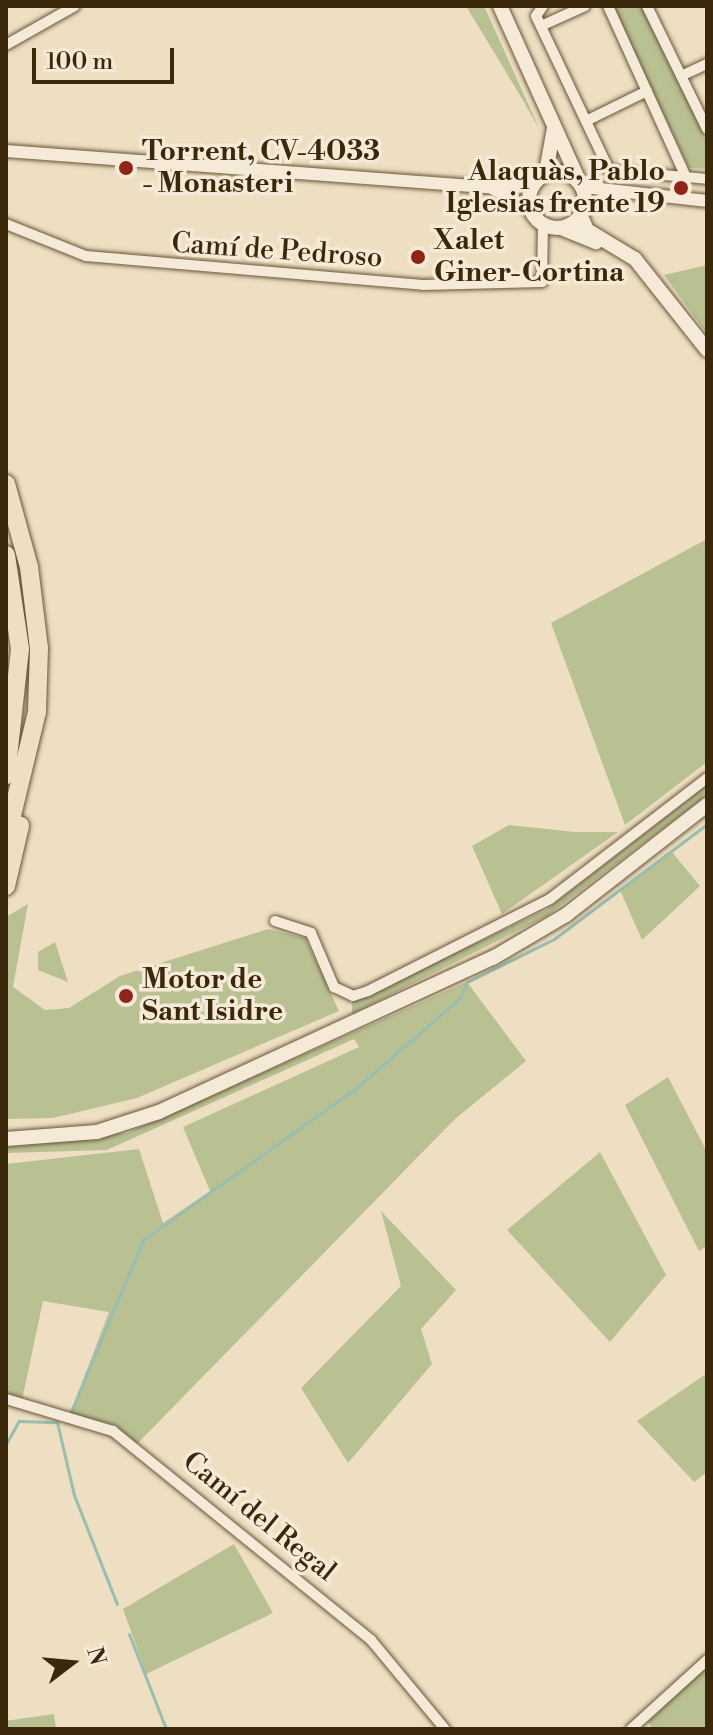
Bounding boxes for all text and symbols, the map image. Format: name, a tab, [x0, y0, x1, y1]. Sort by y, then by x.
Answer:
scale bar	[36, 32, 178, 82]
text: 100 m	[46, 47, 113, 77]
place label: Torrent, CV-4033 - Monasteri	[142, 135, 380, 201]
place label: Alaquàs, Pablo Iglesias frente 19	[446, 155, 665, 221]
marker: Torrent, CV-4033 - Monasteri	[117, 159, 135, 177]
marker: Alaquàs, Pablo Iglesias frente 19	[672, 179, 690, 197]
place label: Xalet Giner-Cortina	[434, 224, 624, 290]
street label: Camí de Pedroso	[170, 227, 384, 275]
marker: Xalet Giner-Cortina	[409, 248, 427, 266]
place label: Motor de Sant Isidre	[142, 963, 283, 1029]
marker: Motor de Sant Isidre	[117, 987, 135, 1005]
street label: Camí del Regal	[176, 1445, 342, 1589]
north arrow	[32, 1623, 112, 1703]
text: N	[80, 1644, 111, 1668]

